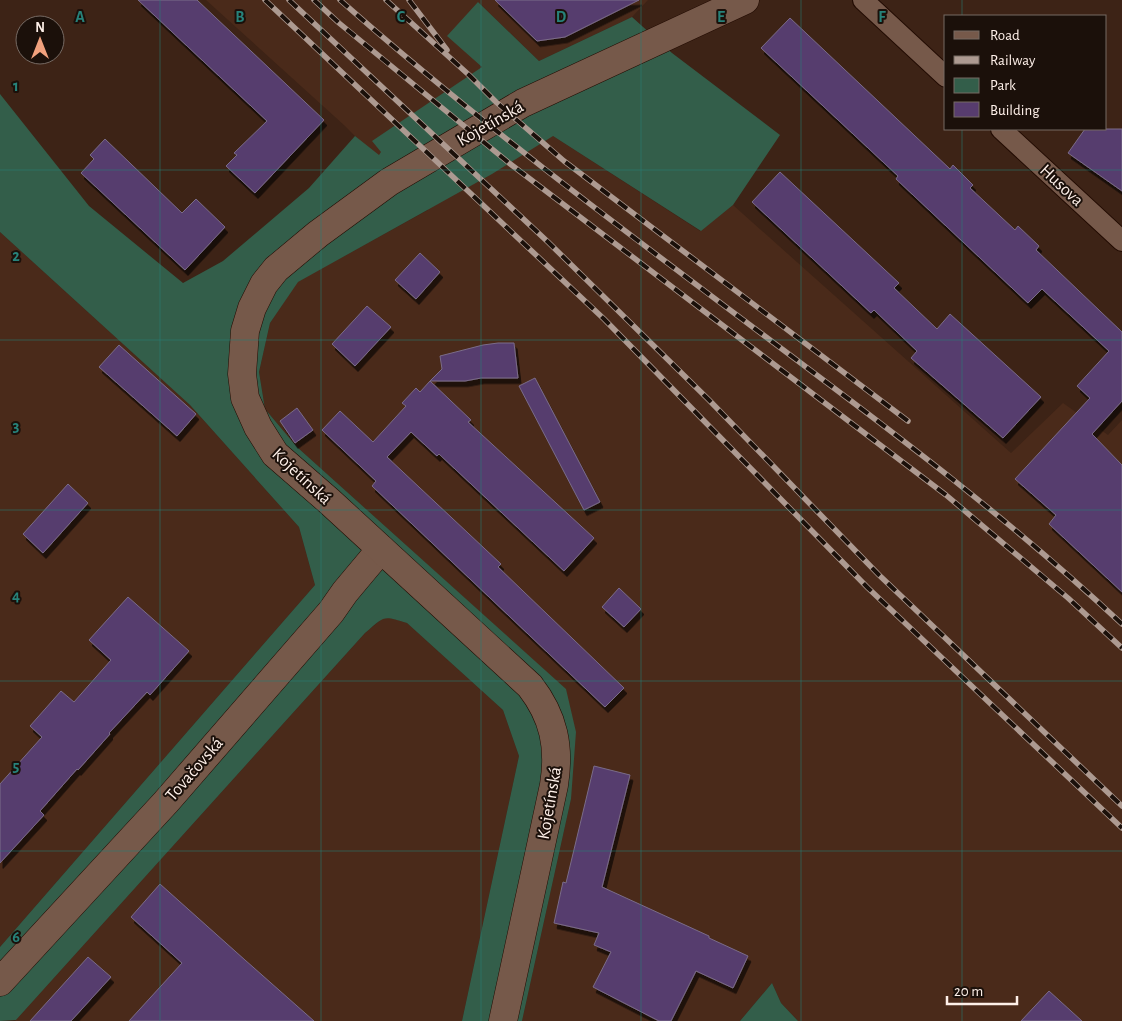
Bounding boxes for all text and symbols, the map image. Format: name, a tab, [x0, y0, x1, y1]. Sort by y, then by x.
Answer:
text: A	[75, 9, 85, 25]
text: B	[235, 9, 245, 25]
text: C	[397, 9, 406, 25]
text: D	[556, 9, 567, 25]
text: E	[717, 9, 725, 25]
text: F	[878, 9, 886, 25]
north arrow	[15, 15, 65, 65]
legend	[944, 15, 1107, 130]
text: N	[35, 21, 45, 35]
text: Road	[990, 28, 1020, 43]
text: Railway	[990, 53, 1036, 68]
text: 1	[13, 78, 19, 94]
text: Park	[990, 78, 1016, 93]
street label: Kojetínská	[454, 98, 527, 150]
text: Building	[990, 103, 1040, 118]
street label: Husova	[1036, 161, 1087, 210]
text: 2	[12, 248, 20, 264]
text: 3	[13, 418, 20, 434]
street label: Kojetínská	[268, 445, 334, 508]
text: 4	[12, 588, 20, 604]
street label: Tovačovská	[162, 734, 227, 805]
text: 5	[13, 758, 20, 774]
street label: Kojetínská	[535, 765, 565, 841]
text: 6	[12, 929, 20, 945]
scale bar	[947, 974, 1017, 1006]
text: 20 m	[954, 984, 983, 999]

